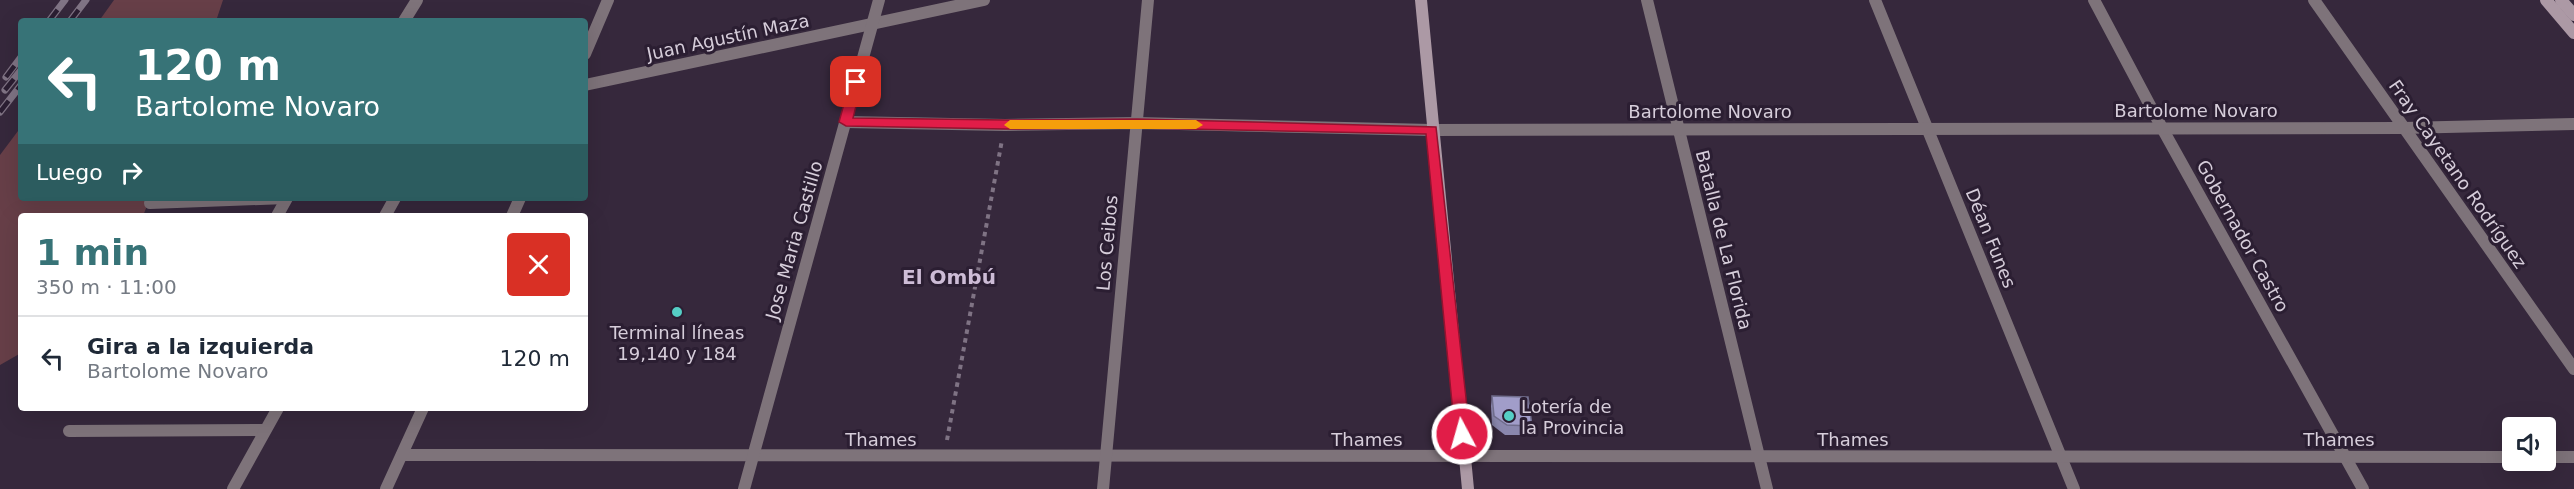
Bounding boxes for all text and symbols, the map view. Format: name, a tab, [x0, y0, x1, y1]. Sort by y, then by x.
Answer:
street label: Juan Agustín Maza	[644, 10, 811, 65]
text: 120 m	[135, 41, 281, 90]
icon: left	[36, 42, 114, 120]
pin	[830, 56, 881, 107]
icon: arrive	[839, 65, 872, 98]
street label: Fray Cayetano Rodríguez	[2385, 76, 2531, 272]
text: Bartolome Novaro	[135, 91, 380, 122]
street label: Bartolome Novaro	[2114, 100, 2278, 121]
street label: Bartolome Novaro	[1628, 101, 1792, 122]
street label: Batalla de La Florida	[1692, 148, 1756, 332]
icon: right	[115, 156, 148, 189]
street label: Gobernador Castro	[2192, 156, 2294, 316]
street label: Jose Maria Castillo	[761, 158, 827, 323]
text: Luego	[36, 160, 103, 185]
street label: Déan Funes	[1961, 185, 2021, 291]
street label: Los Ceibos	[1092, 194, 1122, 292]
text: 1 min	[36, 232, 149, 273]
button: close	[507, 233, 570, 296]
district label: El Ombú	[902, 265, 996, 289]
text: 350 m · 11:00	[36, 275, 177, 299]
marker: Terminal líneas 19,140 y 184	[670, 305, 684, 319]
place label: Terminal líneas 19,140 y 184	[609, 322, 744, 364]
text: Gira a la izquierda	[87, 334, 314, 359]
icon: left	[36, 342, 69, 375]
text: 120 m	[500, 346, 570, 371]
text: Bartolome Novaro	[87, 359, 269, 383]
place label: Lotería de la Provincia	[1521, 396, 1624, 438]
position arrow	[1430, 402, 1494, 466]
marker: Lotería de la Provincia	[1502, 409, 1516, 423]
map controls	[2502, 417, 2556, 471]
button: sound	[2502, 417, 2556, 471]
street label: Thames	[844, 429, 917, 450]
street label: Thames	[1330, 429, 1403, 450]
street label: Thames	[1816, 429, 1889, 450]
street label: Thames	[2302, 429, 2375, 450]

